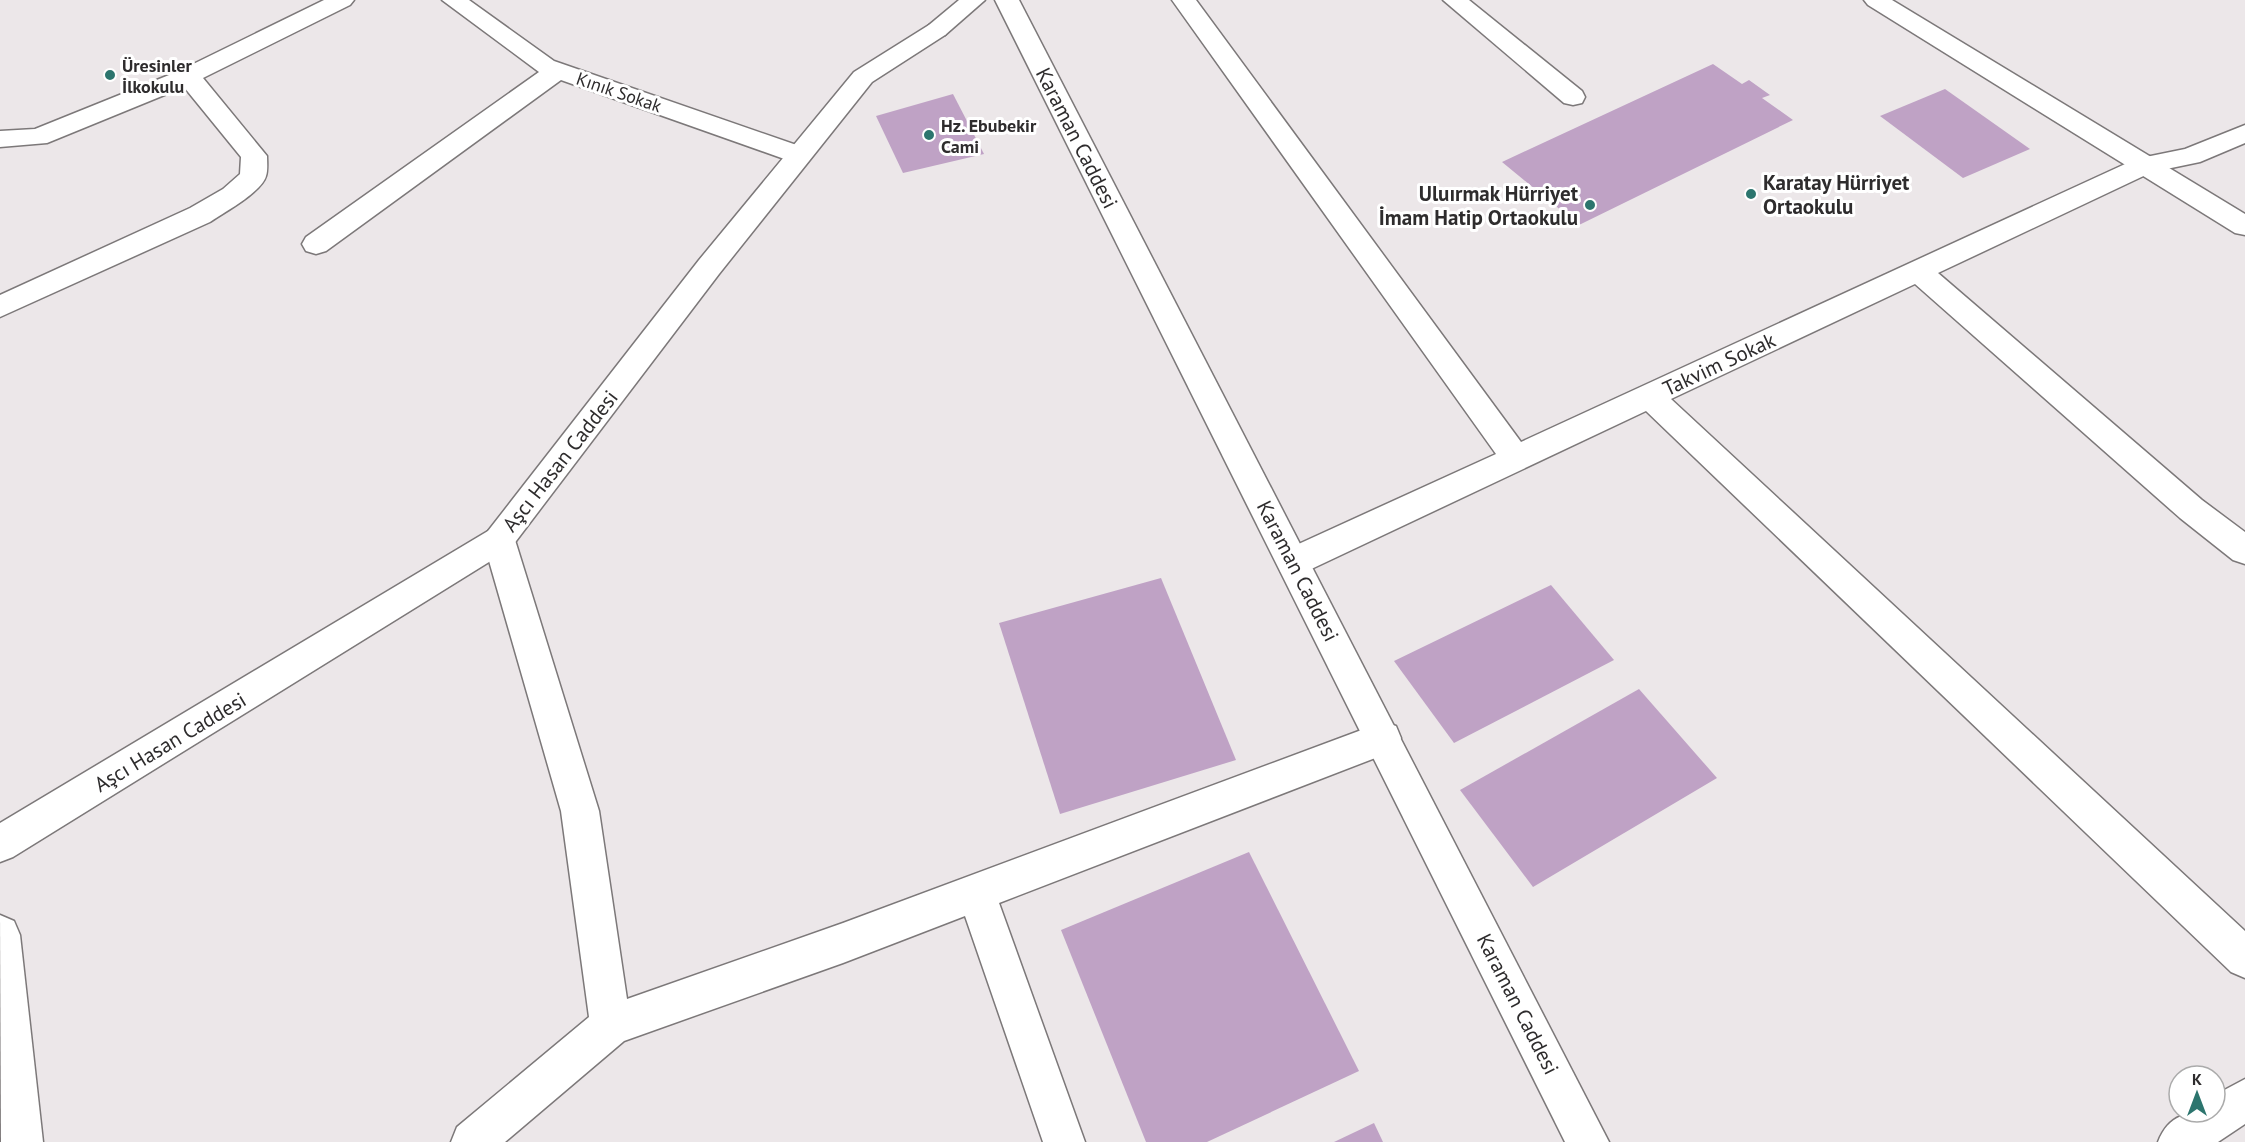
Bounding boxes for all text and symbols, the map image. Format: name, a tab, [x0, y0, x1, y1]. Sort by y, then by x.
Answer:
place label: Üresinler İlkokulu	[122, 54, 192, 98]
street label: Karaman Caddesi	[1030, 63, 1124, 213]
street label: Kınık Sokak	[573, 67, 665, 117]
marker: Üresinler İlkokulu	[103, 68, 117, 82]
place label: Hz. Ebubekir Cami	[941, 114, 1037, 158]
marker: Hz. Ebubekir Cami	[922, 128, 936, 142]
place label: Karatay Hürriyet Ortaokulu	[1763, 169, 1910, 220]
place label: Uluırmak Hürriyet İmam Hatip Ortaokulu	[1379, 180, 1579, 231]
marker: Karatay Hürriyet Ortaokulu	[1744, 187, 1758, 201]
marker: Uluırmak Hürriyet İmam Hatip Ortaokulu	[1583, 198, 1597, 212]
street label: Takvim Sokak	[1658, 326, 1780, 402]
street label: Aşcı Hasan Caddesi	[496, 385, 624, 537]
street label: Karaman Caddesi	[1251, 496, 1345, 646]
street label: Aşcı Hasan Caddesi	[89, 686, 251, 798]
street label: Karaman Caddesi	[1471, 929, 1565, 1079]
north arrow	[2167, 1064, 2227, 1124]
text: K	[2192, 1069, 2202, 1089]

